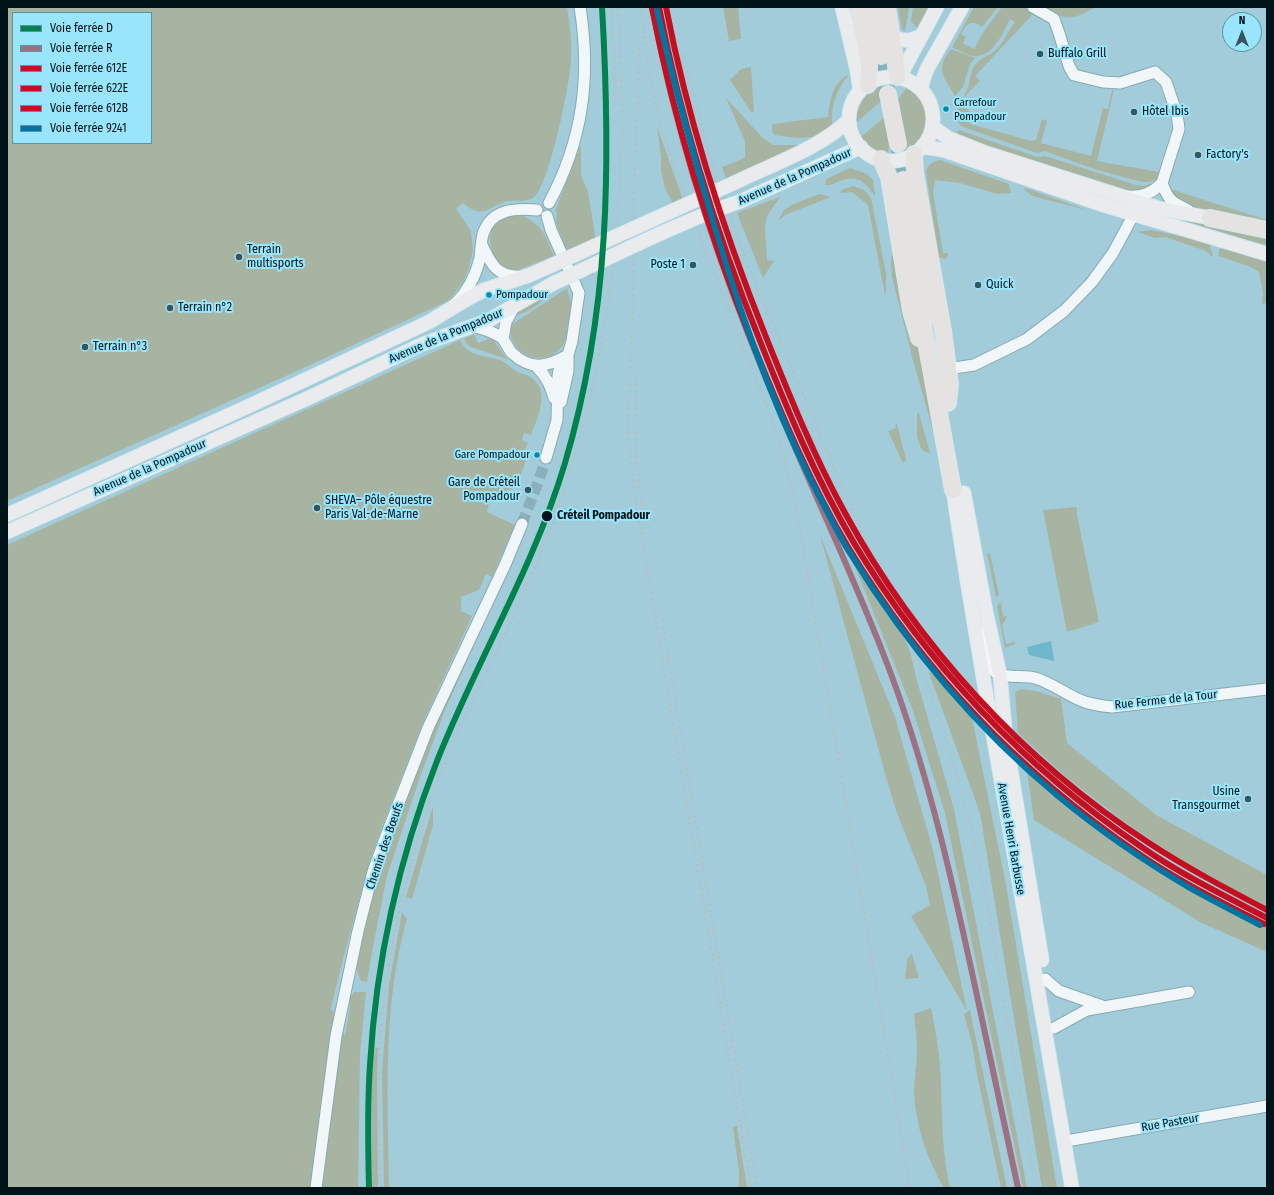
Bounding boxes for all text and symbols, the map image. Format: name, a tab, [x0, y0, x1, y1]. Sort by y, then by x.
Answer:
legend	[12, 12, 152, 144]
north arrow	[1222, 12, 1262, 52]
text: N	[1239, 14, 1245, 27]
text: Voie ferrée D	[50, 21, 113, 35]
text: Voie ferrée R	[50, 41, 113, 55]
place label: Buffalo Grill	[1048, 47, 1106, 61]
marker: Buffalo Grill	[1035, 49, 1045, 59]
text: Voie ferrée 612E	[50, 61, 127, 75]
text: Voie ferrée 622E	[50, 81, 128, 95]
place label: Carrefour Pompadour	[954, 96, 1006, 122]
text: Voie ferrée 612B	[50, 101, 128, 115]
marker: Carrefour Pompadour	[941, 104, 951, 114]
place label: Hôtel Ibis	[1142, 105, 1189, 119]
marker: Hôtel Ibis	[1129, 107, 1139, 117]
text: Voie ferrée 9241	[50, 121, 127, 135]
street label: Avenue de la Pompadour	[736, 145, 854, 209]
place label: Factory's	[1206, 148, 1249, 162]
marker: Factory's	[1193, 150, 1203, 160]
place label: Terrain multisports	[247, 243, 304, 271]
marker: Terrain multisports	[234, 252, 244, 262]
place label: Poste 1	[650, 258, 685, 272]
marker: Poste 1	[688, 260, 698, 270]
place label: Quick	[986, 278, 1014, 292]
marker: Quick	[973, 280, 983, 290]
place label: Pompadour	[496, 288, 548, 302]
marker: Pompadour	[484, 290, 494, 300]
place label: Terrain n°2	[178, 301, 232, 315]
marker: Terrain n°2	[165, 303, 175, 313]
street label: Avenue de la Pompadour	[387, 305, 505, 367]
place label: Terrain n°3	[93, 340, 147, 354]
marker: Terrain n°3	[80, 342, 90, 352]
street label: Avenue de la Pompadour	[91, 436, 209, 500]
place label: Gare Pompadour	[455, 448, 530, 462]
marker: Gare Pompadour	[532, 450, 542, 460]
place label: Gare de Créteil Pompadour	[448, 476, 520, 504]
marker: Gare de Créteil Pompadour	[523, 485, 533, 495]
place label: SHEVA– Pôle équestre Paris Val-de-Marne	[325, 494, 432, 522]
marker: SHEVA– Pôle équestre Paris Val-de-Marne	[312, 503, 322, 513]
marker: Créteil Pompadour	[540, 509, 554, 523]
place label: Créteil Pompadour	[557, 509, 650, 523]
street label: Rue Ferme de la Tour	[1114, 687, 1218, 713]
street label: Avenue Henri Barbusse	[994, 782, 1028, 896]
place label: Usine Transgourmet	[1172, 785, 1240, 813]
marker: Usine Transgourmet	[1243, 794, 1253, 804]
street label: Chemin des Bœufs	[363, 800, 407, 892]
street label: Rue Pasteur	[1140, 1111, 1200, 1135]

